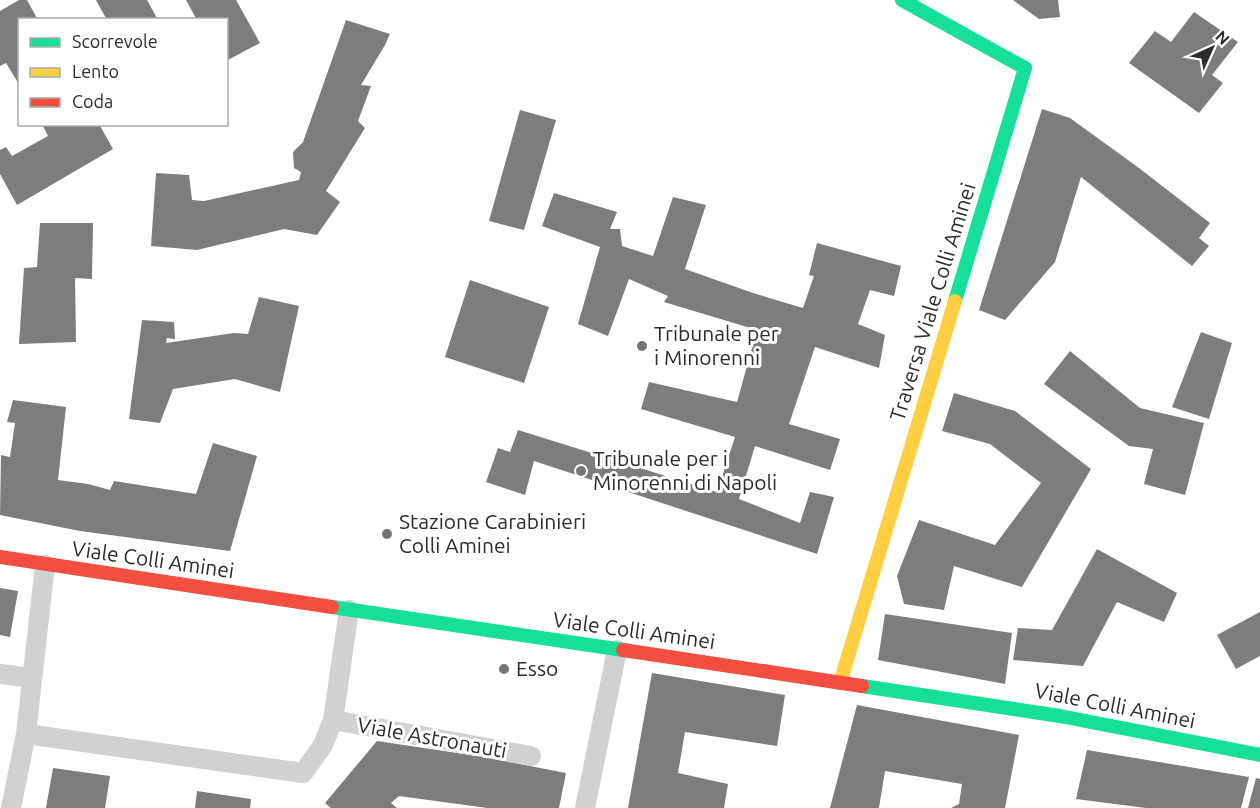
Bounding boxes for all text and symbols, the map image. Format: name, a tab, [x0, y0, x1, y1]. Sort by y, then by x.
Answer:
legend	[18, 18, 228, 126]
north arrow	[1182, 18, 1242, 78]
text: N	[1212, 27, 1233, 48]
text: Scorrevole	[72, 31, 158, 51]
text: Lento	[72, 61, 119, 81]
text: Coda	[72, 91, 113, 111]
street label: Traversa Viale Colli Aminei	[884, 180, 980, 424]
place label: Tribunale per i Minorenni	[654, 321, 779, 369]
marker: Tribunale per i Minorenni	[635, 339, 649, 353]
place label: Tribunale per i Minorenni di Napoli	[593, 446, 777, 494]
marker: Tribunale per i Minorenni di Napoli	[574, 464, 588, 478]
place label: Stazione Carabinieri Colli Aminei	[399, 509, 586, 557]
marker: Stazione Carabinieri Colli Aminei	[380, 527, 394, 541]
street label: Viale Colli Aminei	[71, 536, 236, 582]
street label: Viale Colli Aminei	[552, 607, 717, 653]
place label: Esso	[516, 656, 558, 680]
marker: Esso	[497, 662, 511, 676]
street label: Viale Colli Aminei	[1033, 678, 1198, 732]
street label: Viale Astronauti	[356, 712, 509, 762]

